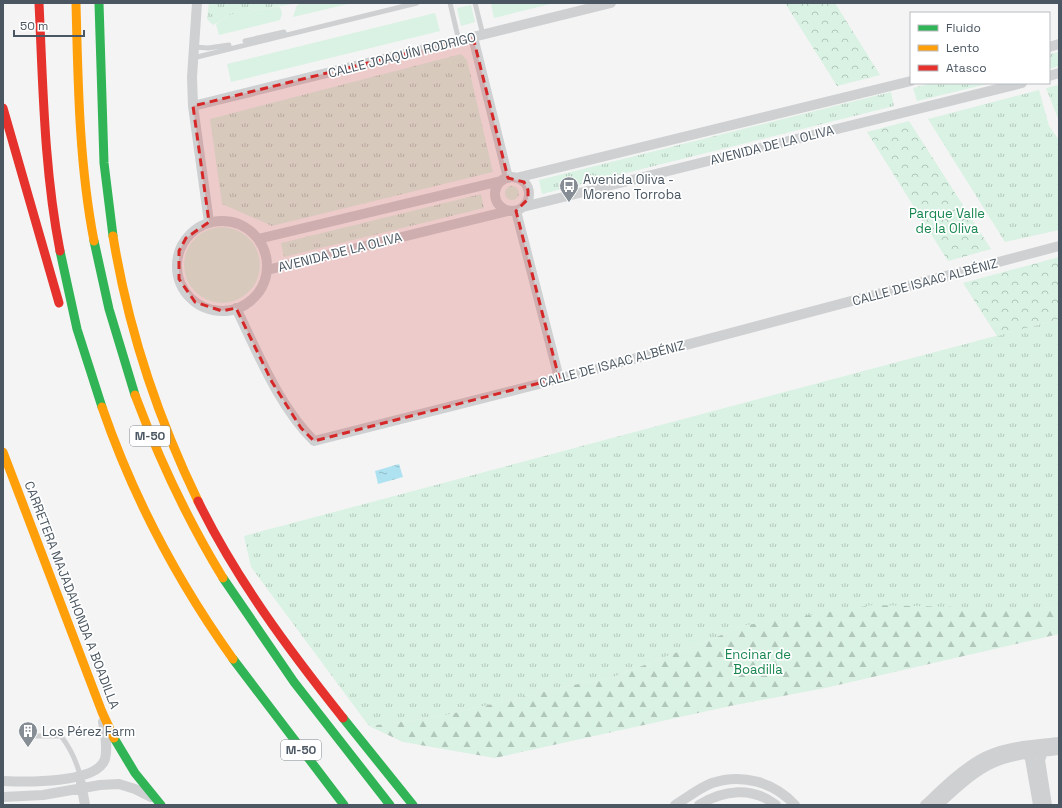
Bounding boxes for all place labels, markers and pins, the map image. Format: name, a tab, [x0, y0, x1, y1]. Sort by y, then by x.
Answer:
place label: Avenida Oliva - Moreno Torroba	[583, 171, 682, 203]
bus stop icon: Avenida Oliva - Moreno Torroba	[558, 175, 580, 203]
building icon: Los Pérez Farm	[17, 720, 39, 748]
place label: Los Pérez Farm	[42, 723, 135, 740]

